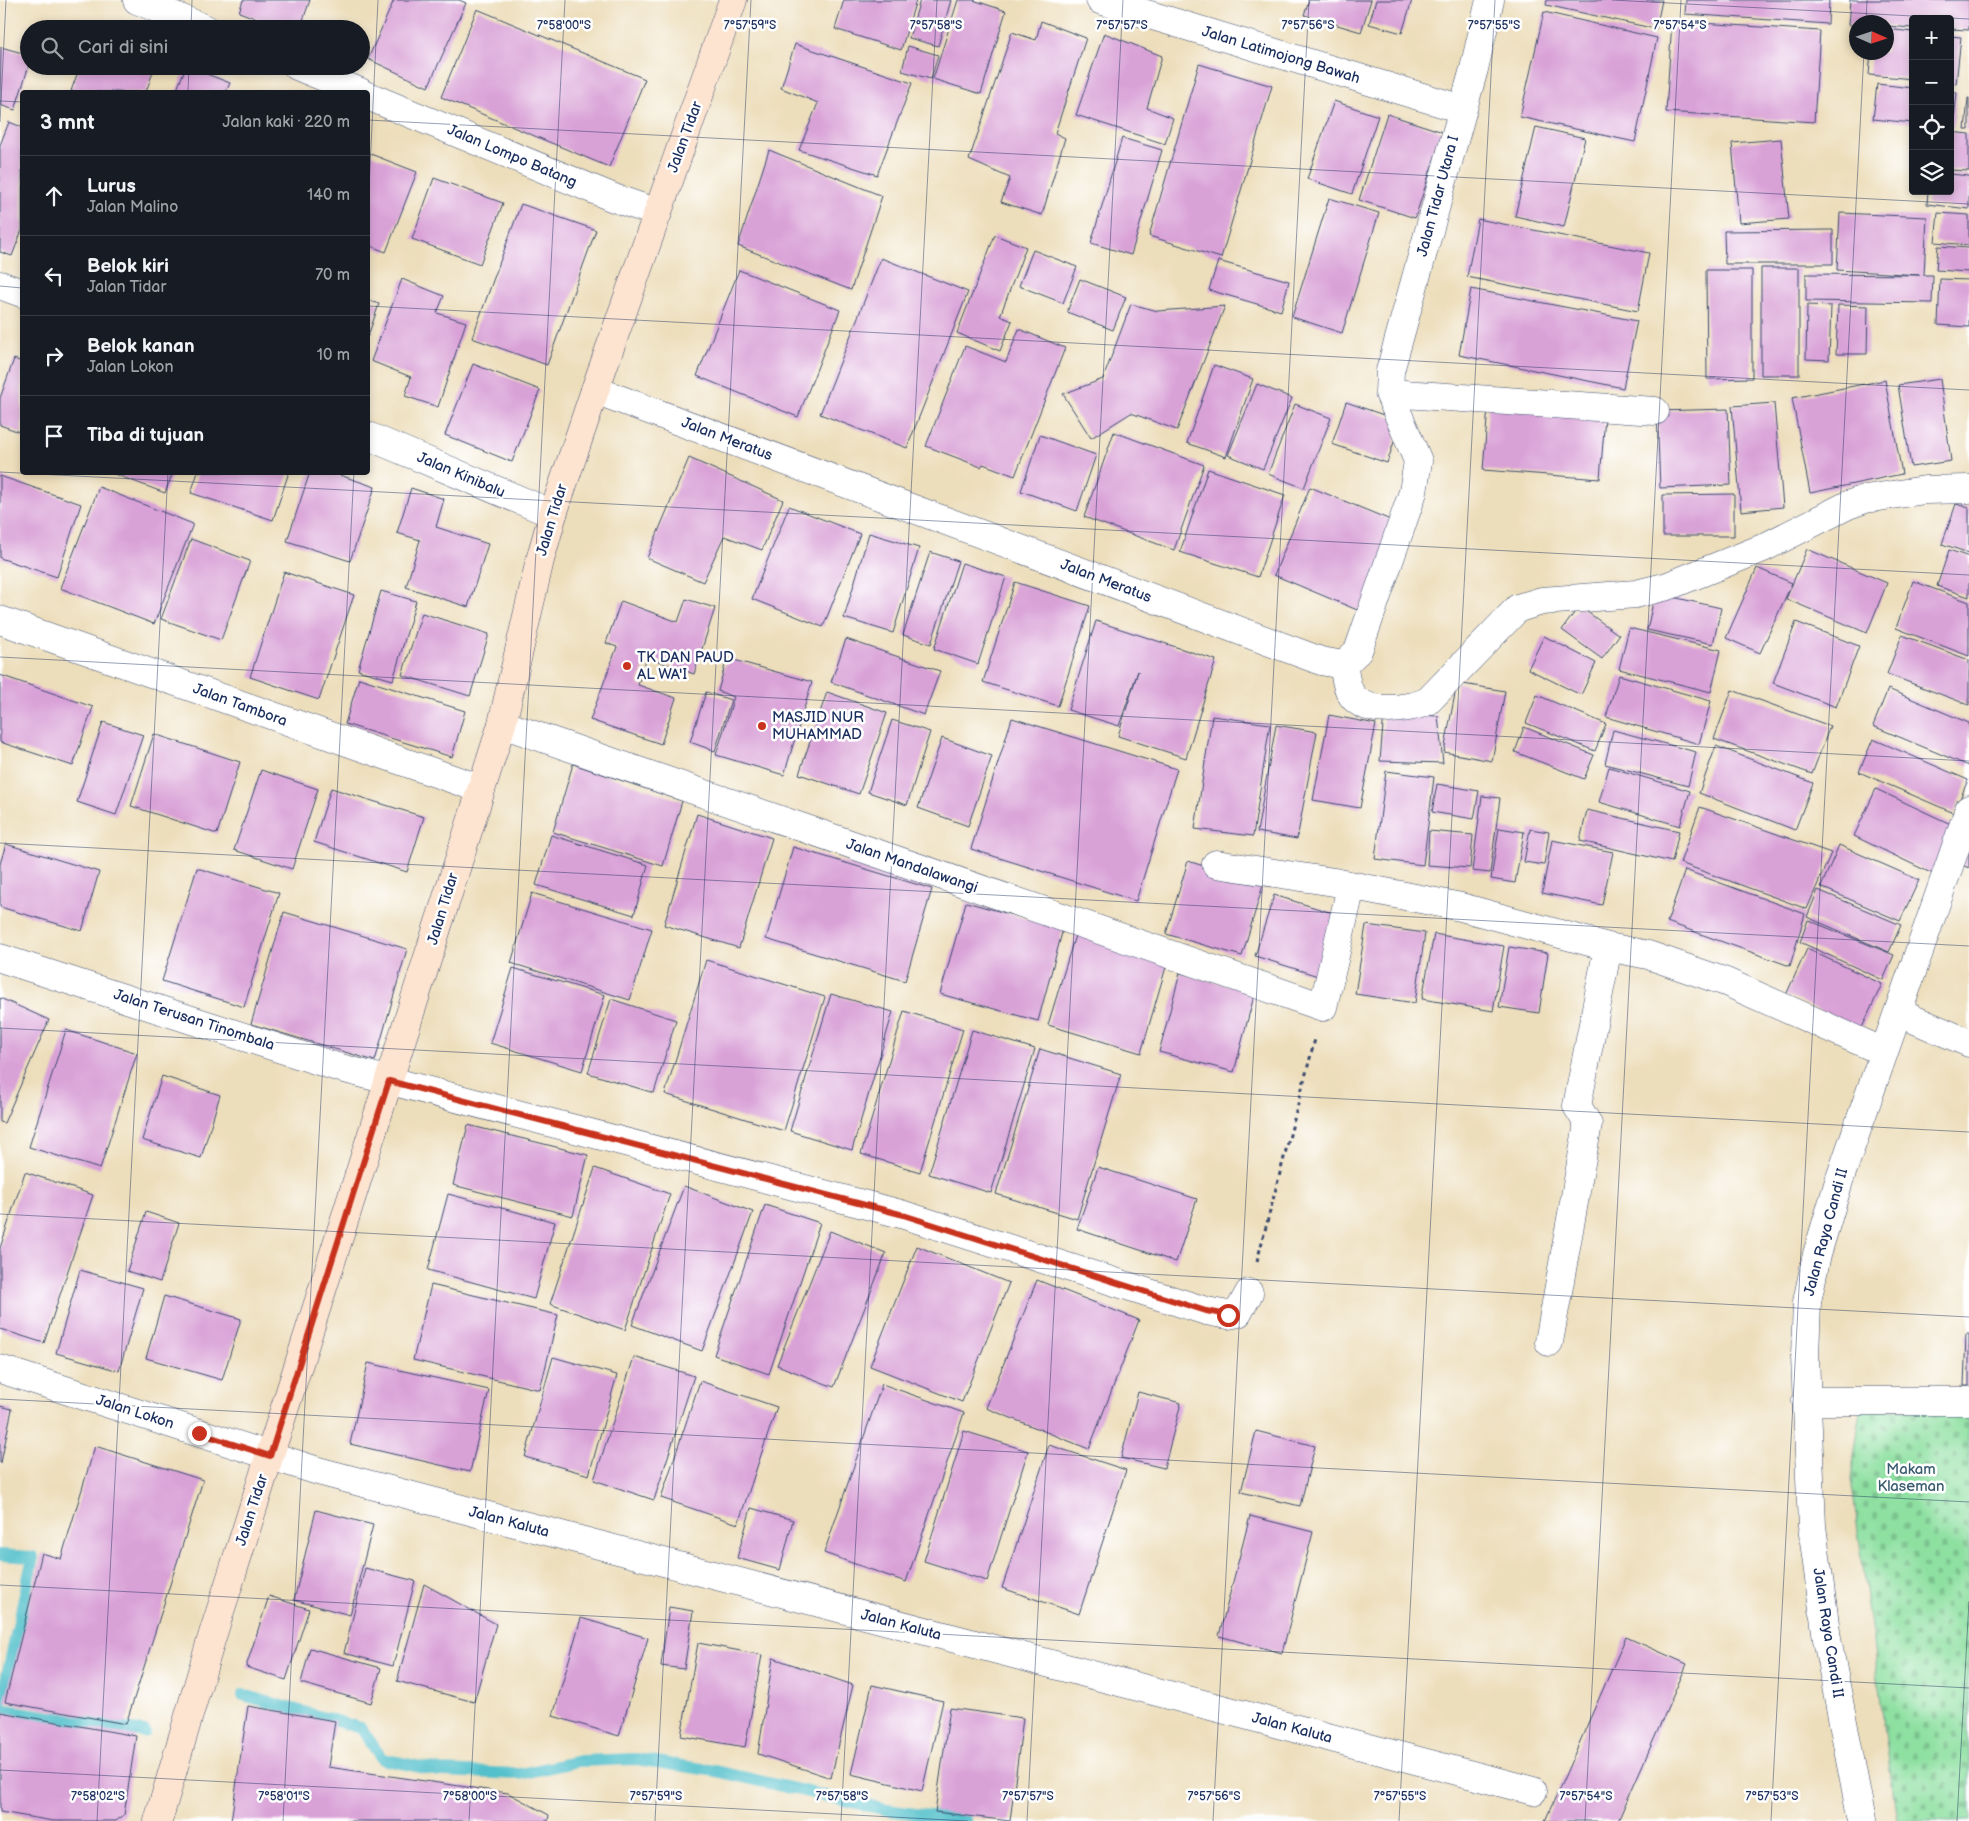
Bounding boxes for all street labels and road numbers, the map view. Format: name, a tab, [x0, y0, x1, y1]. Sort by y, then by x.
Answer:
street label: Jalan Latimojong Bawah	[1200, 22, 1362, 88]
street label: Jalan Tidar	[663, 98, 707, 175]
street label: Jalan Lompo Batang	[444, 120, 580, 192]
street label: Jalan Tidar Utara I	[1413, 133, 1463, 258]
street label: Jalan Meratus	[679, 413, 776, 465]
street label: Jalan Kinibalu	[414, 448, 508, 502]
street label: Jalan Tidar	[532, 481, 572, 558]
street label: Jalan Meratus	[1058, 555, 1155, 607]
street label: Jalan Tambora	[190, 679, 290, 731]
street label: Jalan Mandalawangi	[844, 835, 980, 897]
street label: Jalan Tidar	[423, 870, 463, 947]
street label: Jalan Terusan Tinombala	[111, 985, 277, 1055]
street label: Jalan Raya Candi II	[1800, 1166, 1852, 1298]
street label: Jalan Lokon	[94, 1390, 176, 1434]
street label: Jalan Tidar	[231, 1471, 273, 1548]
street label: Jalan Kaluta	[467, 1502, 551, 1542]
street label: Jalan Raya Candi II	[1808, 1567, 1848, 1700]
street label: Jalan Kaluta	[859, 1605, 943, 1645]
street label: Jalan Kaluta	[1250, 1708, 1334, 1748]

